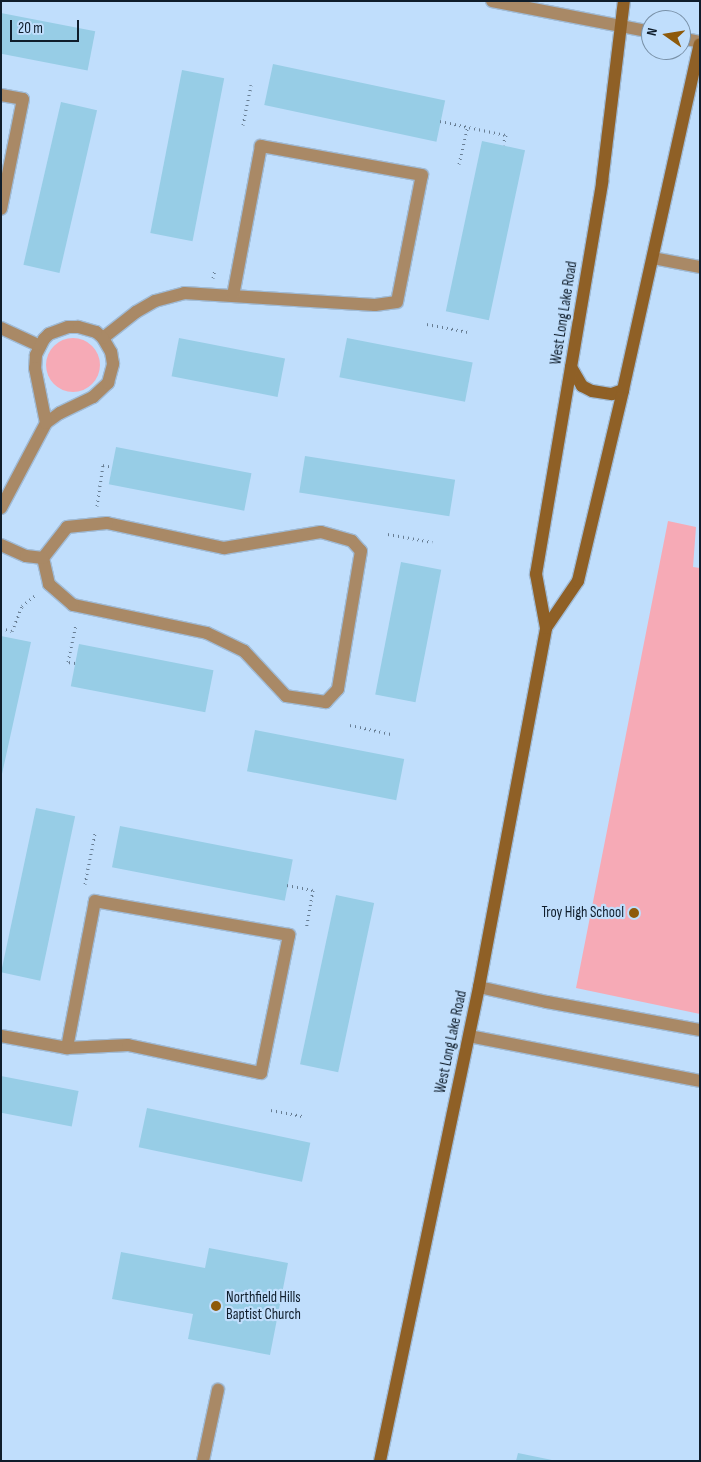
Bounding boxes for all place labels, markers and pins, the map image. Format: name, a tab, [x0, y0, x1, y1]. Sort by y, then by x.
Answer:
place label: Troy High School	[541, 904, 624, 922]
marker: Troy High School	[628, 907, 640, 919]
place label: Northfield Hills Baptist Church	[226, 1288, 301, 1323]
marker: Northfield Hills Baptist Church	[210, 1300, 222, 1312]

